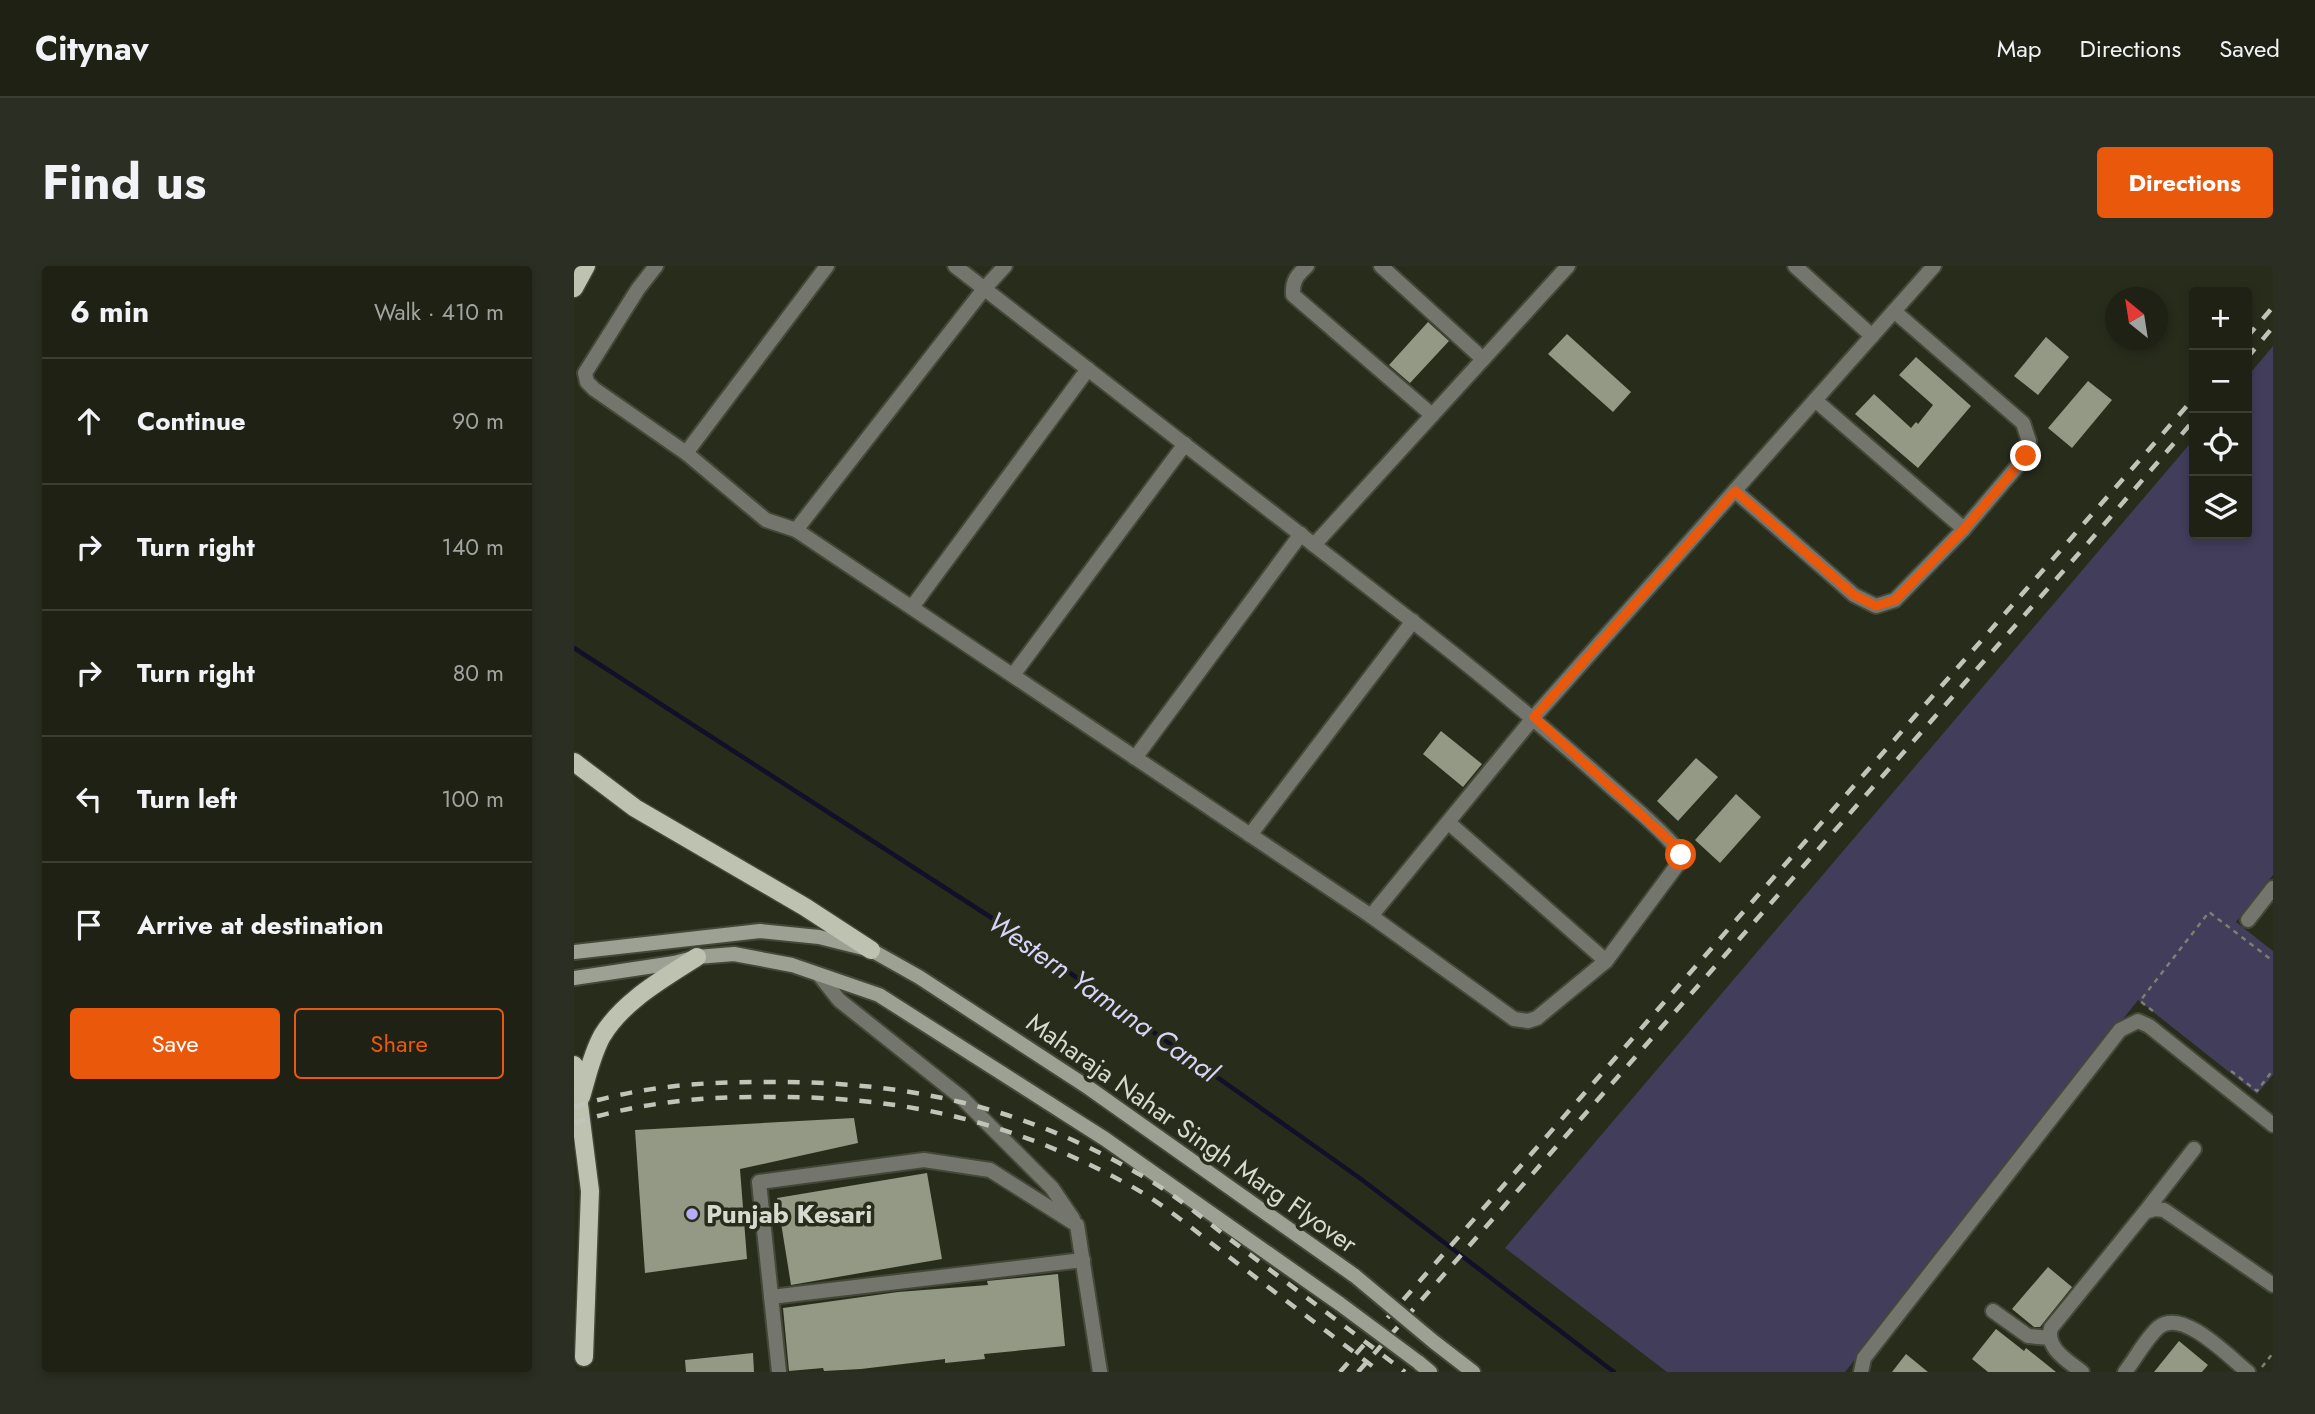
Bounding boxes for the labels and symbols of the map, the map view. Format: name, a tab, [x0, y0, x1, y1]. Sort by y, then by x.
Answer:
north arrow	[2105, 287, 2168, 350]
route end	[2010, 440, 2041, 471]
route start	[1665, 839, 1696, 870]
water label: Western Yamuna Canal	[979, 902, 1228, 1093]
street label: Maharaja Nahar Singh Marg Flyover	[1019, 1004, 1365, 1262]
place label: Punjab Kesari	[706, 1195, 873, 1233]
marker: Punjab Kesari	[684, 1206, 700, 1222]

